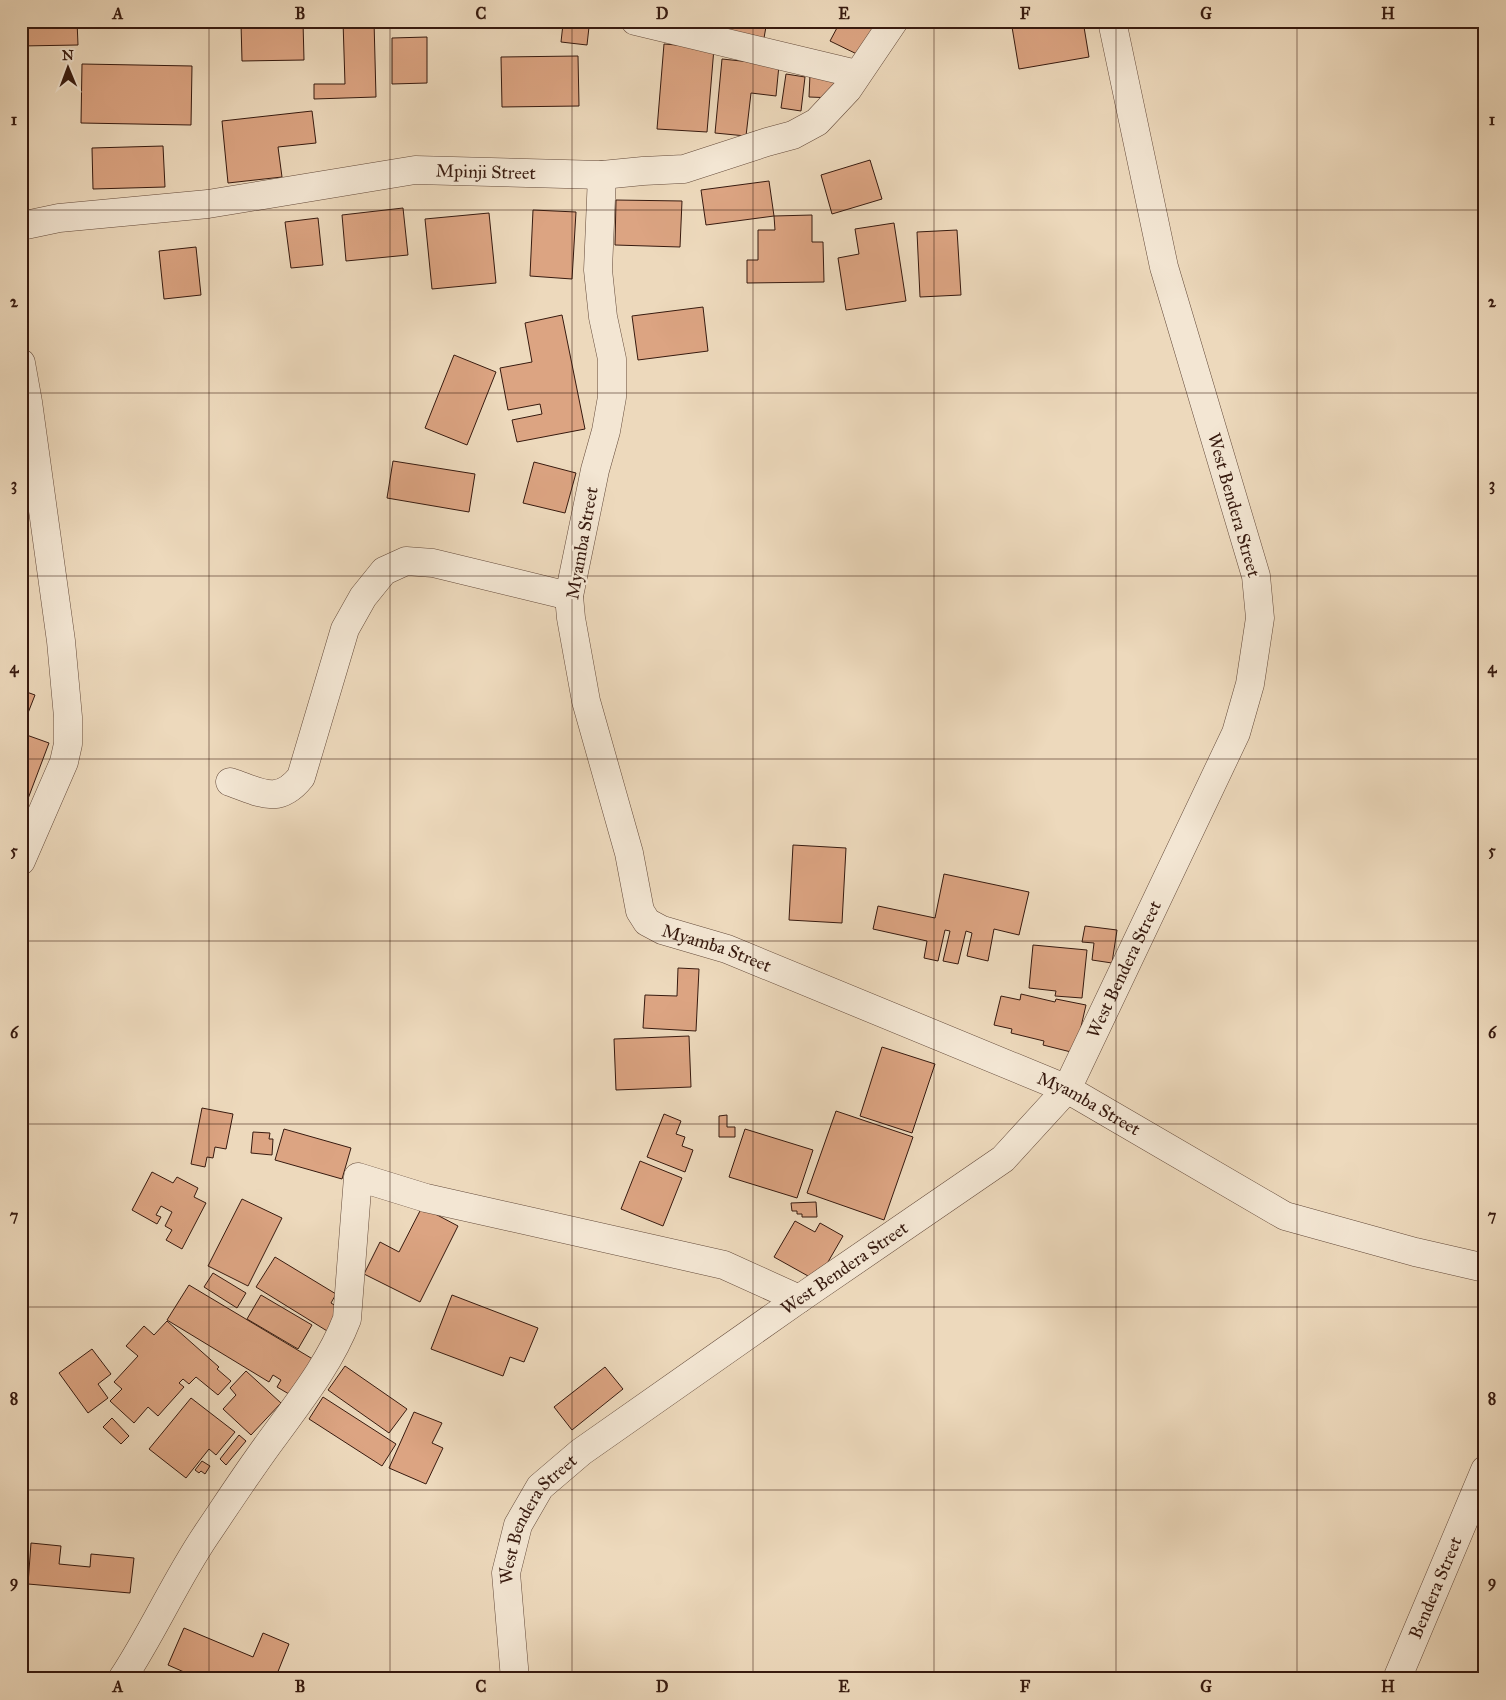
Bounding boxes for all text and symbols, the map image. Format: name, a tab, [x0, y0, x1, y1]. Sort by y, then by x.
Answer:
text: A	[112, 4, 124, 23]
text: B	[295, 4, 305, 23]
text: C	[476, 4, 487, 23]
text: D	[656, 4, 669, 23]
text: E	[838, 4, 850, 23]
text: F	[1020, 4, 1031, 23]
text: G	[1200, 4, 1212, 23]
text: H	[1381, 4, 1395, 23]
north arrow	[42, 42, 92, 92]
text: N	[62, 47, 74, 64]
text: 1	[11, 110, 18, 129]
text: 1	[1489, 110, 1496, 129]
street label: Mpinji Street	[435, 160, 537, 184]
text: 2	[10, 292, 19, 311]
text: 2	[1488, 292, 1497, 311]
street label: West Bendera Street	[1203, 430, 1265, 580]
text: 3	[11, 475, 17, 495]
text: 3	[1489, 475, 1495, 495]
street label: Myamba Street	[561, 484, 603, 601]
text: 4	[10, 658, 20, 678]
text: 4	[1488, 658, 1498, 678]
text: 5	[10, 841, 18, 860]
text: 5	[1488, 841, 1496, 860]
street label: West Bendera Street	[1082, 896, 1166, 1041]
street label: Myamba Street	[659, 920, 775, 977]
text: 6	[10, 1023, 19, 1042]
text: 6	[1488, 1023, 1497, 1042]
street label: Myamba Street	[1034, 1067, 1145, 1141]
text: 7	[10, 1206, 19, 1225]
text: 7	[1488, 1206, 1497, 1225]
street label: West Bendera Street	[777, 1216, 913, 1319]
text: 8	[10, 1389, 18, 1408]
text: 8	[1488, 1389, 1496, 1408]
street label: West Bendera Street	[494, 1449, 582, 1585]
street label: Bendera Street	[1404, 1533, 1467, 1642]
text: 9	[10, 1572, 18, 1592]
text: 9	[1488, 1572, 1496, 1592]
text: A	[112, 1677, 124, 1696]
text: B	[295, 1677, 305, 1696]
text: C	[476, 1677, 487, 1696]
text: D	[656, 1677, 669, 1696]
text: E	[838, 1677, 850, 1696]
text: F	[1020, 1677, 1031, 1696]
text: G	[1200, 1677, 1212, 1696]
text: H	[1381, 1677, 1395, 1696]

